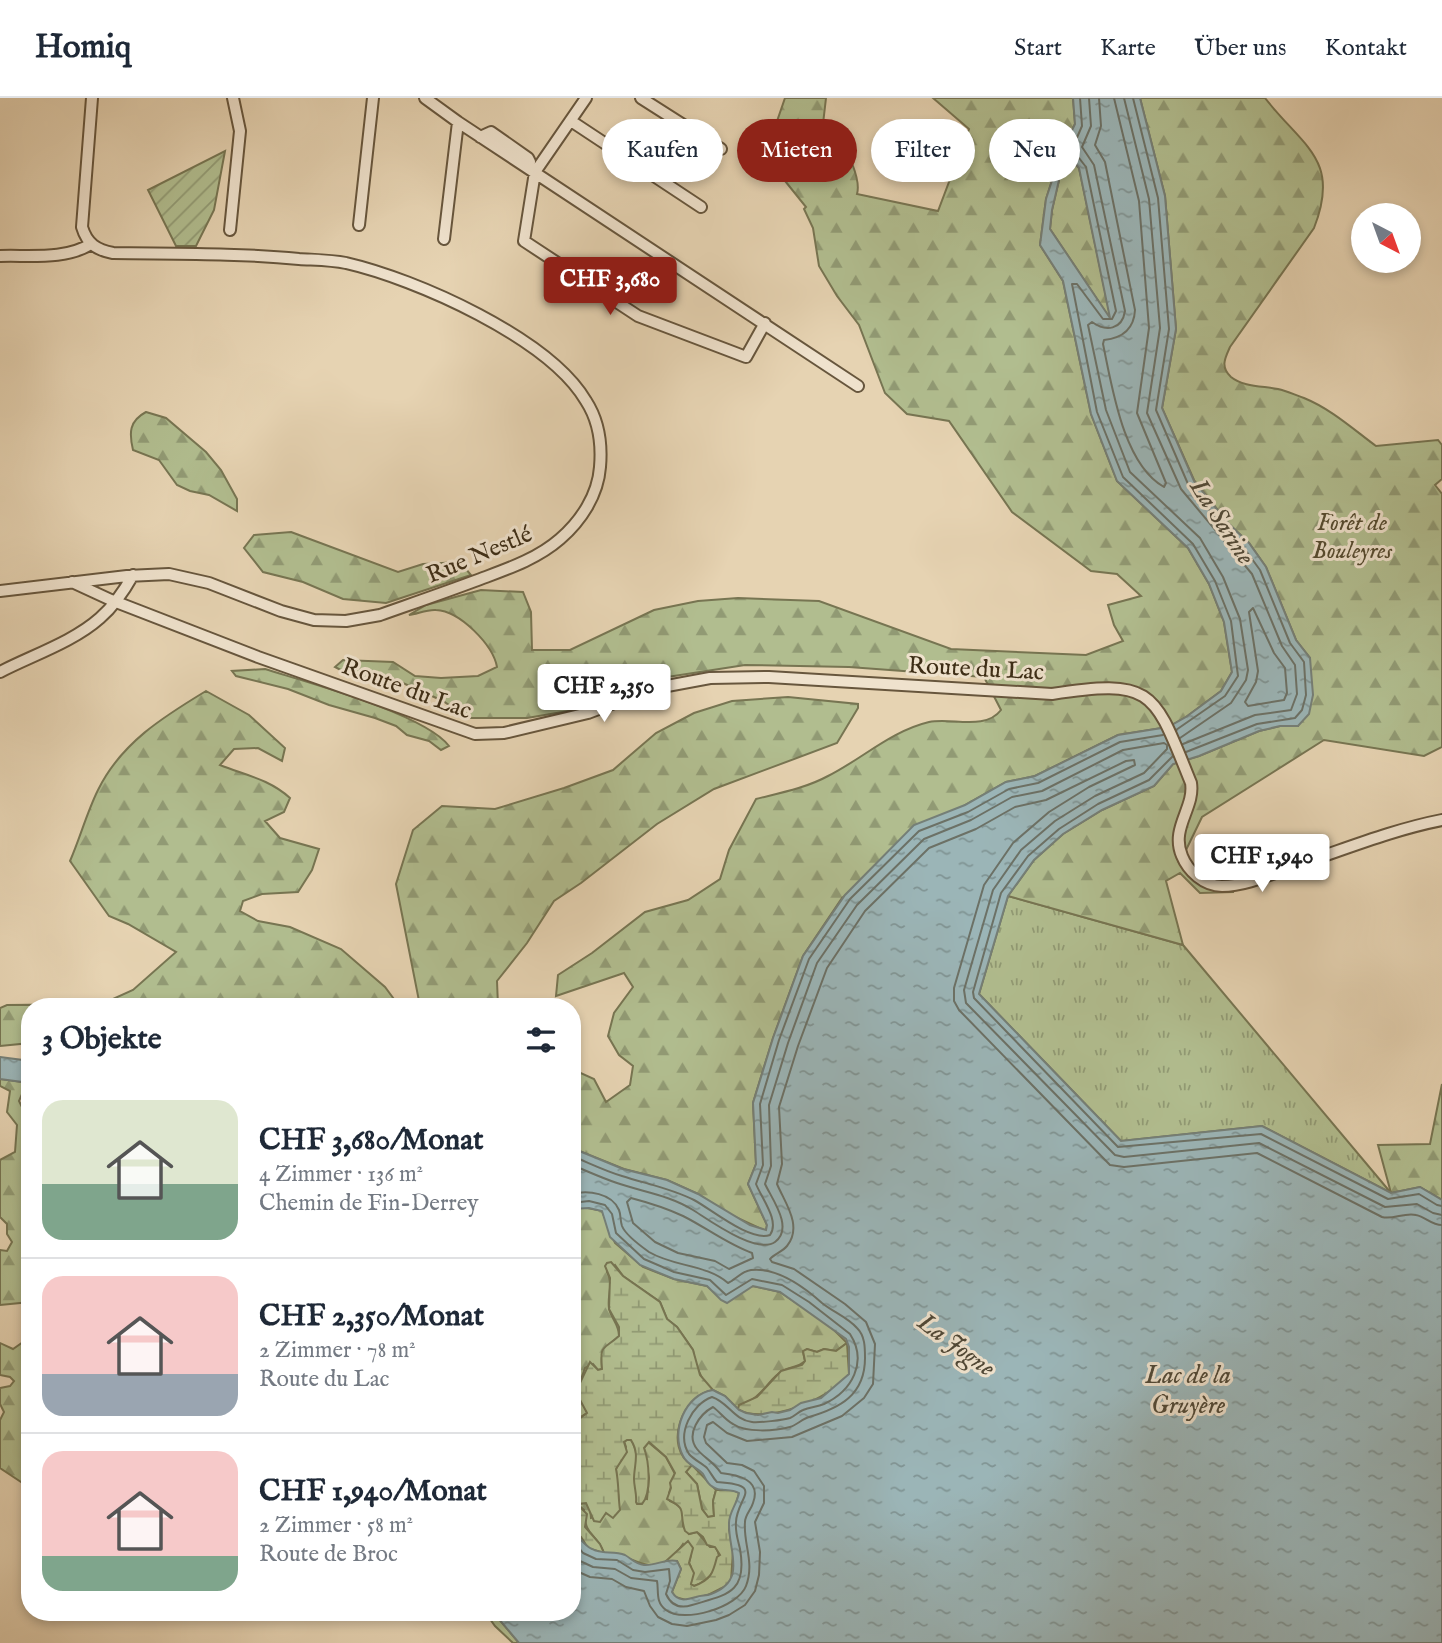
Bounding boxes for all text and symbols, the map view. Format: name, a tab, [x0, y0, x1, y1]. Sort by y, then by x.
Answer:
text: Homiq	[35, 27, 131, 69]
text: Start	[1014, 33, 1062, 64]
text: Karte	[1100, 33, 1156, 64]
text: Über uns	[1194, 33, 1286, 64]
text: Kontakt	[1324, 33, 1407, 64]
chip: Kaufen	[602, 119, 723, 182]
chip: Mieten	[737, 119, 857, 182]
chip: Filter	[871, 119, 975, 182]
chip: Neu	[989, 119, 1080, 182]
north arrow	[1351, 203, 1421, 273]
map controls	[1351, 203, 1421, 273]
pin: CHF 3,680	[530, 258, 690, 317]
text: CHF 3,680	[560, 265, 660, 294]
water label: La Sarine	[1181, 472, 1262, 571]
park label: Forêt de Bouleyres	[1312, 508, 1393, 567]
street label: Rue Nestlé	[422, 519, 537, 592]
street label: Route du Lac	[907, 650, 1045, 689]
street label: Route du Lac	[337, 652, 476, 727]
pin: CHF 2,350	[524, 664, 684, 724]
text: CHF 2,350	[554, 672, 654, 701]
pin: CHF 1,940	[1182, 834, 1342, 894]
text: CHF 1,940	[1211, 842, 1313, 871]
text: 3 Objekte	[42, 1021, 162, 1059]
icon: filters	[522, 1021, 560, 1059]
text: CHF 3,680/Monat	[259, 1122, 484, 1160]
icon: home	[98, 1128, 182, 1212]
text: 4 Zimmer · 136 m²	[259, 1160, 423, 1189]
text: Chemin de Fin-Derrey	[259, 1189, 479, 1218]
text: CHF 2,350/Monat	[259, 1298, 484, 1336]
icon: home	[98, 1304, 182, 1388]
water label: La Jogne	[909, 1305, 1002, 1386]
text: 2 Zimmer · 78 m²	[259, 1336, 416, 1365]
water label: Lac de la Gruyère	[1144, 1359, 1231, 1422]
text: Route du Lac	[259, 1365, 389, 1394]
text: CHF 1,940/Monat	[259, 1473, 487, 1511]
icon: home	[98, 1479, 182, 1563]
text: 2 Zimmer · 58 m²	[259, 1511, 413, 1540]
text: Route de Broc	[259, 1540, 398, 1569]

